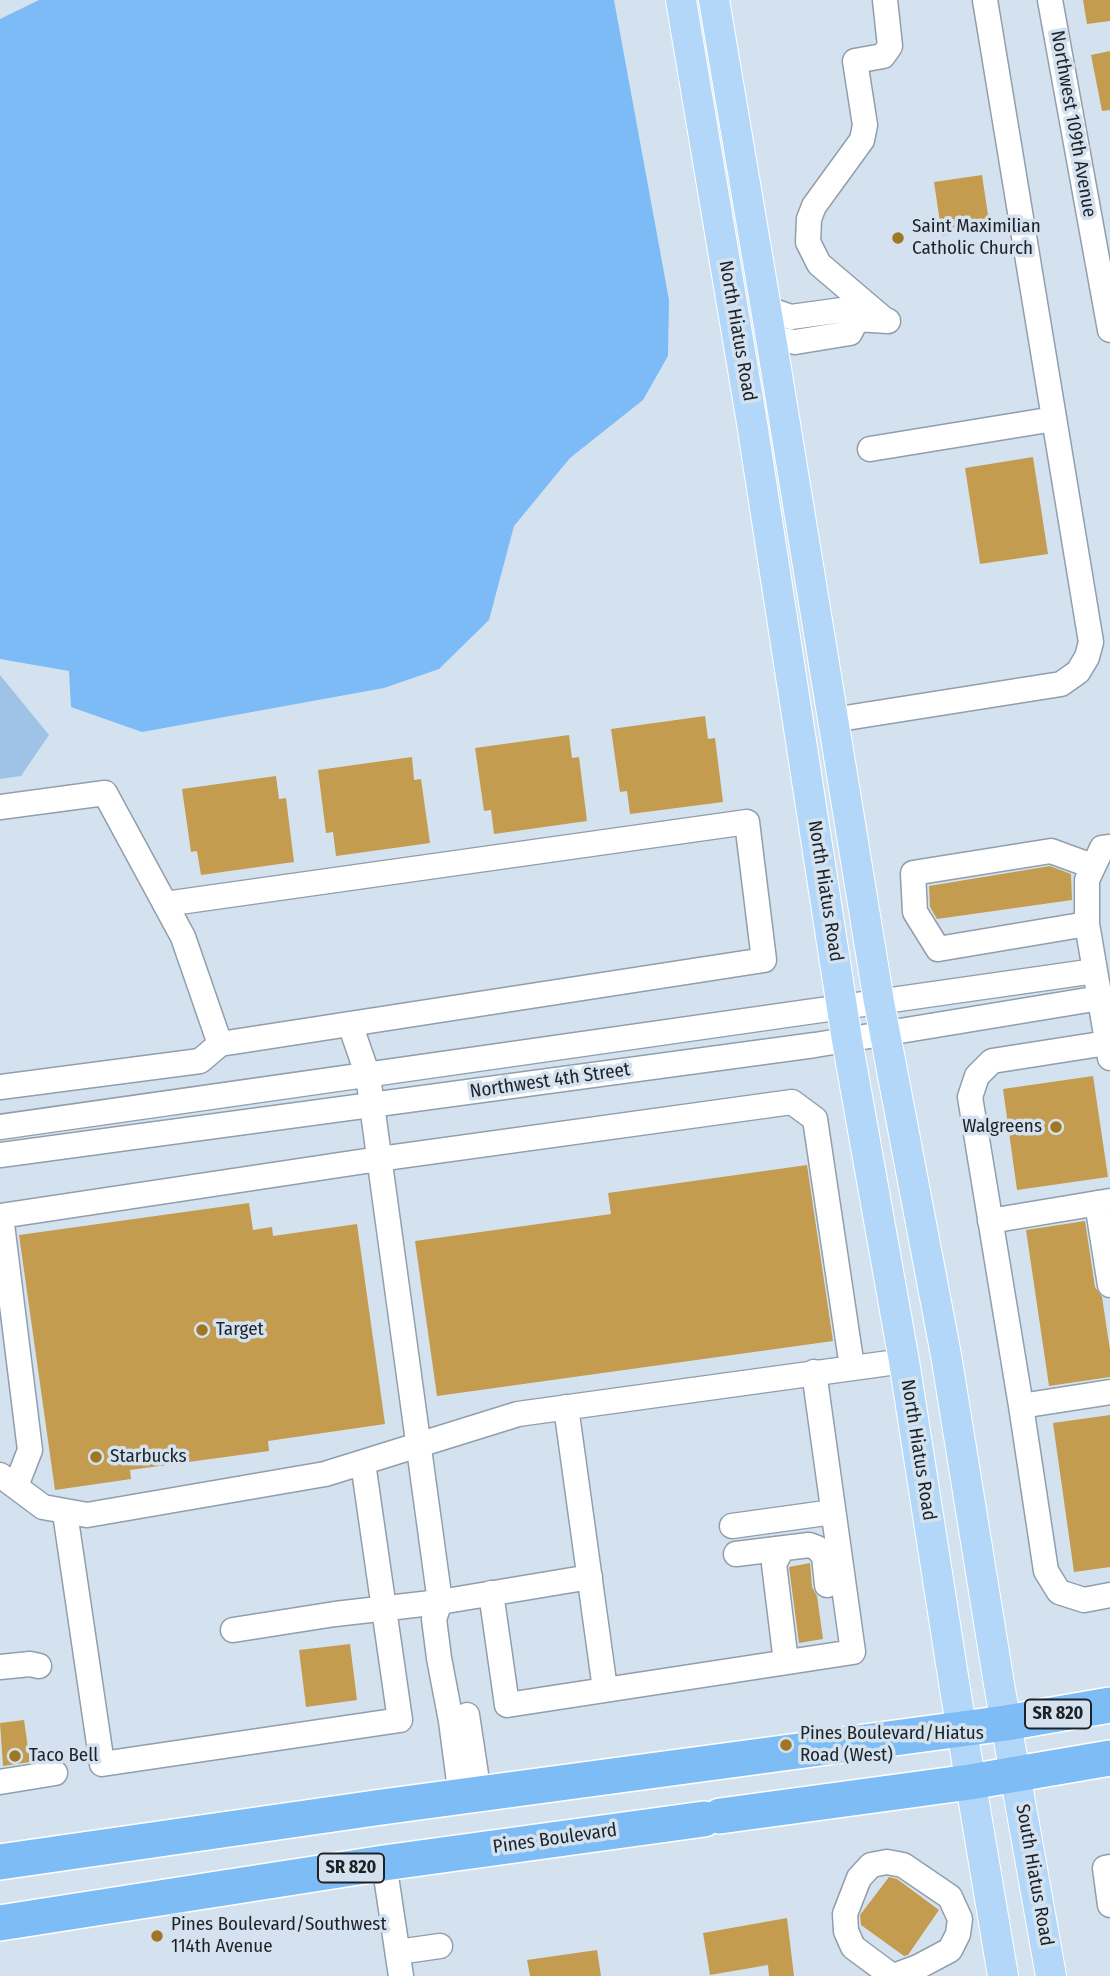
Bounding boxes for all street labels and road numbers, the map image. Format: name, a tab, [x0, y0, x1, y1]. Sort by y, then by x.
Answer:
street label: Northwest 109th Avenue	[1045, 29, 1101, 219]
street label: North Hiatus Road	[713, 259, 761, 403]
street label: North Hiatus Road	[803, 819, 847, 963]
street label: Northwest 4th Street	[468, 1058, 632, 1104]
street label: North Hiatus Road	[896, 1378, 940, 1522]
road number: SR 820	[1025, 1700, 1091, 1728]
street label: South Hiatus Road	[1010, 1802, 1058, 1948]
street label: Pines Boulevard	[492, 1819, 618, 1859]
road number: SR 820	[318, 1854, 384, 1882]

